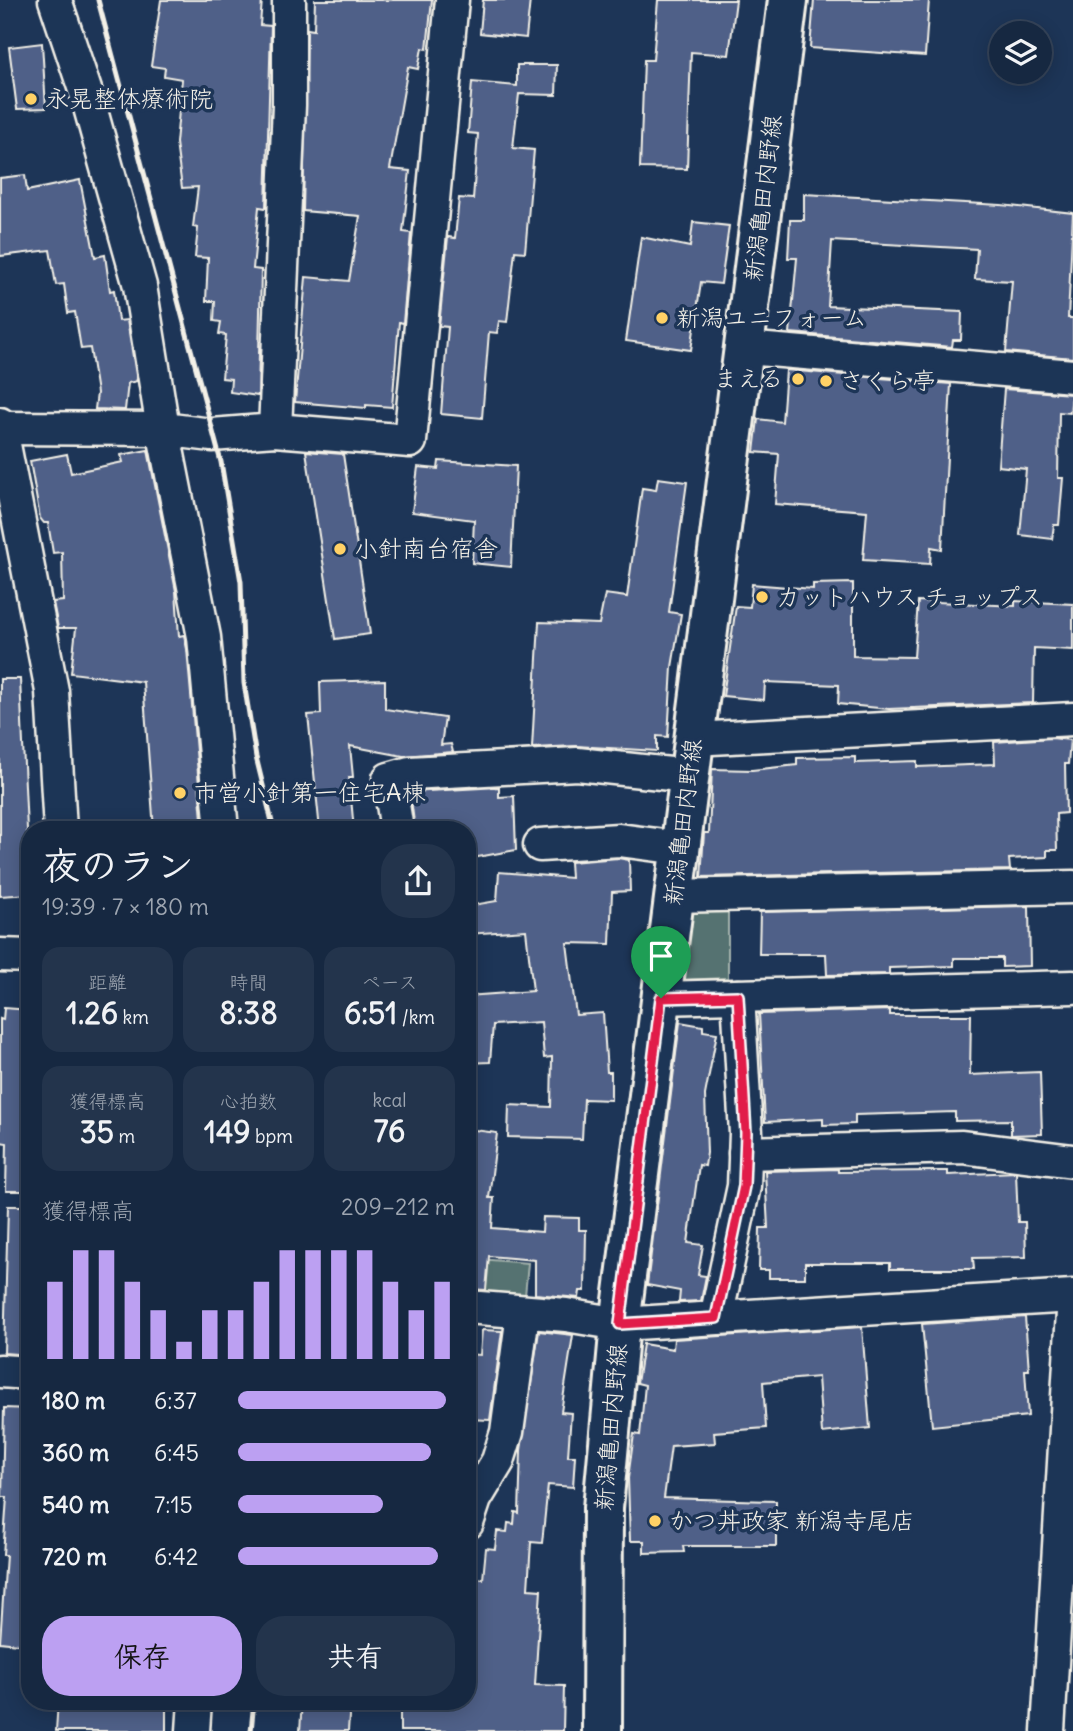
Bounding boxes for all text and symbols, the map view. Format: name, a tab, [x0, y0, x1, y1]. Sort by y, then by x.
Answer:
map controls	[989, 21, 1052, 84]
button: layers	[989, 21, 1052, 84]
place label: 永晃整体療術院	[45, 83, 213, 113]
marker: 永晃整体療術院	[23, 91, 39, 107]
street label: 新潟亀田内野線	[737, 113, 787, 283]
place label: 新潟ユニフォーム	[676, 302, 867, 332]
marker: 新潟ユニフォーム	[654, 310, 670, 326]
place label: まえる	[713, 363, 784, 393]
place label: さくら亭	[840, 365, 936, 395]
marker: まえる	[790, 371, 806, 387]
marker: さくら亭	[818, 373, 834, 389]
place label: 小針南台宿舎	[354, 533, 498, 563]
marker: 小針南台宿舎	[332, 541, 348, 557]
place label: カットハウス チョップス	[776, 581, 1043, 611]
marker: カットハウス チョップス	[754, 589, 770, 605]
street label: 新潟亀田内野線	[657, 737, 707, 907]
place label: 市営小針第一住宅A棟	[194, 777, 425, 807]
marker: 市営小針第一住宅A棟	[172, 785, 188, 801]
text: 夜のラン	[42, 842, 194, 889]
button: share	[381, 844, 455, 918]
text: 19:39 · 7 × 180 m	[42, 892, 209, 921]
pin	[631, 926, 691, 998]
icon: arrive	[642, 937, 680, 975]
text: 距離	[88, 970, 127, 994]
text: 時間	[229, 970, 268, 994]
text: ペース	[362, 970, 417, 994]
text: 1.26	[66, 994, 118, 1032]
text: 8:38	[219, 994, 278, 1032]
text: 6:51	[344, 994, 397, 1032]
text: km	[118, 1005, 149, 1029]
text: /km	[397, 1005, 435, 1029]
text: kcal	[372, 1088, 407, 1112]
text: 獲得標高	[69, 1089, 146, 1113]
text: 心拍数	[220, 1089, 277, 1113]
text: 76	[374, 1112, 405, 1150]
text: 35	[80, 1113, 114, 1151]
text: 149	[204, 1113, 250, 1151]
text: m	[114, 1124, 135, 1148]
text: bpm	[250, 1124, 293, 1148]
text: 209–212 m	[341, 1192, 455, 1221]
text: 獲得標高	[42, 1196, 134, 1225]
street label: 新潟亀田内野線	[588, 1342, 632, 1512]
text: 180 m	[42, 1386, 105, 1415]
text: 6:37	[154, 1386, 197, 1415]
text: 360 m	[42, 1438, 109, 1467]
text: 6:45	[154, 1438, 199, 1467]
text: 540 m	[42, 1490, 109, 1519]
text: 7:15	[154, 1490, 193, 1519]
place label: かつ丼政家 新潟寺尾店	[669, 1505, 915, 1535]
marker: かつ丼政家 新潟寺尾店	[647, 1513, 663, 1529]
text: 720 m	[42, 1542, 107, 1571]
text: 6:42	[154, 1542, 198, 1571]
button: 保存	[42, 1616, 242, 1696]
button: 共有	[256, 1616, 455, 1696]

